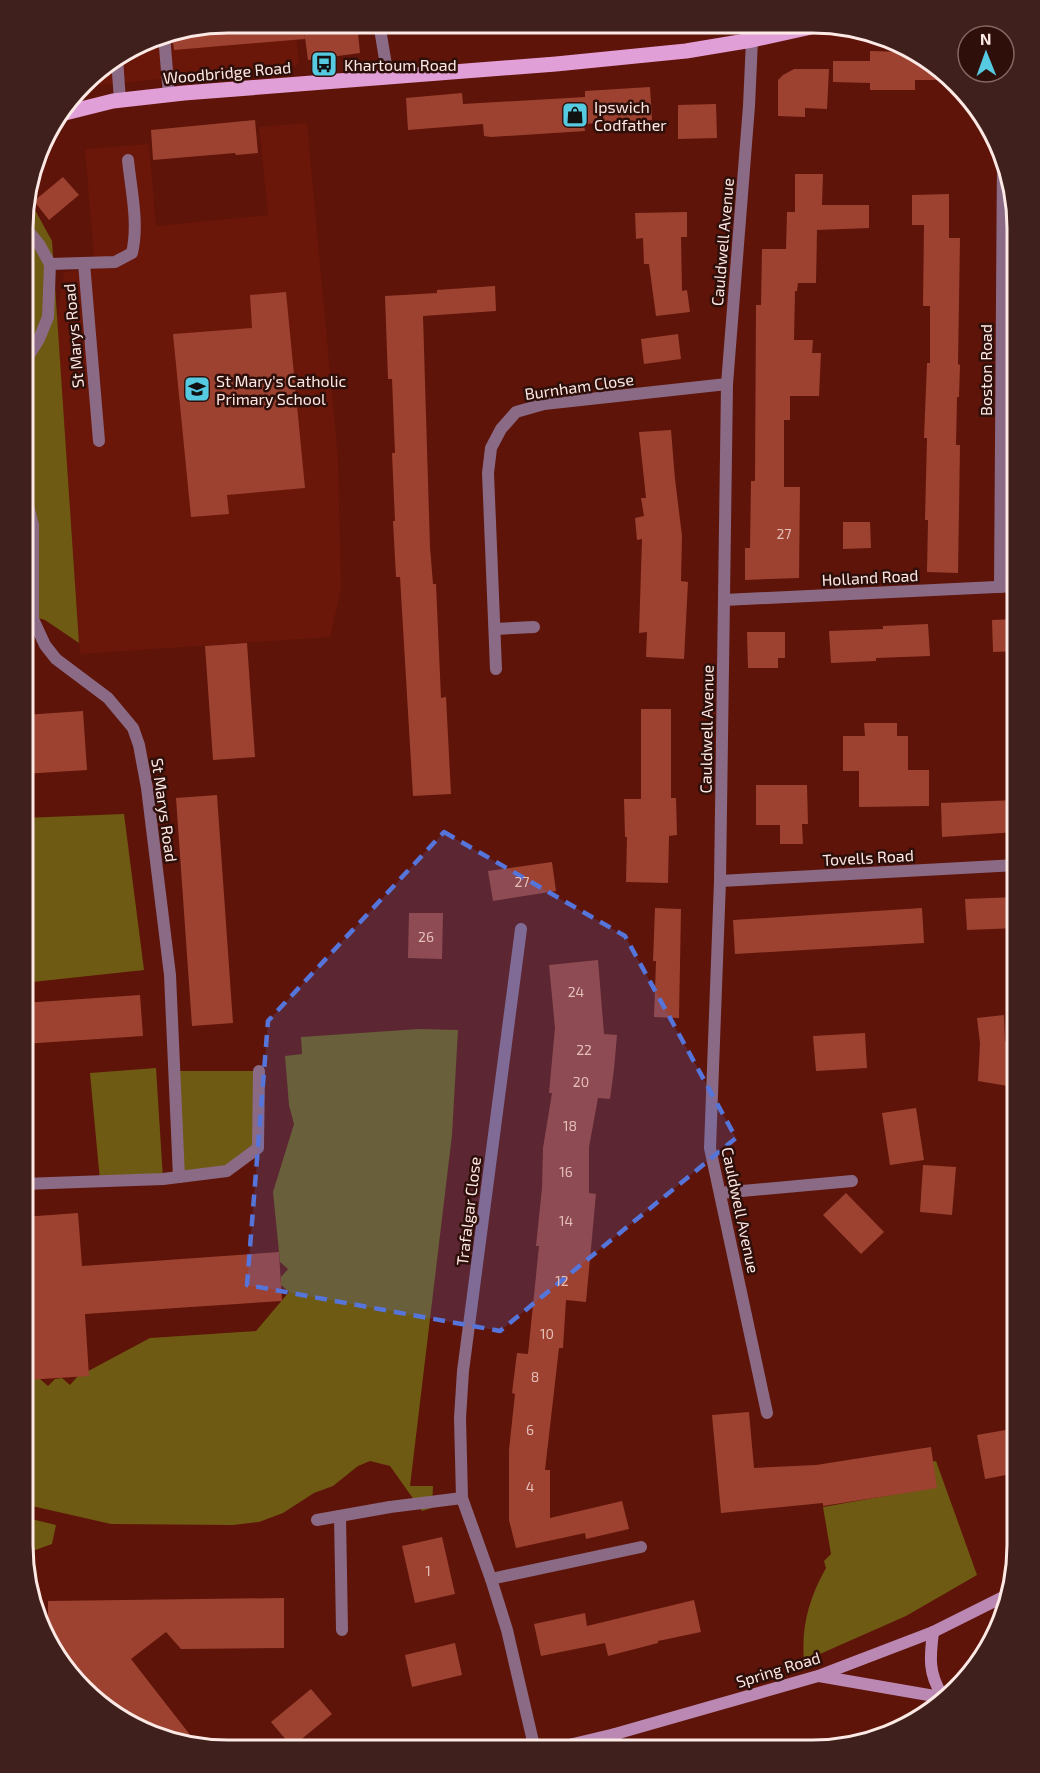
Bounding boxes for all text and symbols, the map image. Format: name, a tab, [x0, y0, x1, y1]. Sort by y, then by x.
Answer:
north arrow	[956, 24, 1016, 84]
text: N	[980, 29, 992, 48]
bus stop icon: Khartoum Road	[309, 49, 339, 79]
place label: Khartoum Road	[344, 55, 457, 74]
street label: Woodbridge Road	[162, 57, 292, 87]
place label: Ipswich Codfather	[594, 97, 667, 134]
shop icon: Ipswich Codfather	[560, 100, 590, 130]
street label: Cauldwell Avenue	[707, 177, 737, 307]
street label: St Marys Road	[59, 283, 87, 389]
street label: Boston Road	[976, 324, 995, 416]
street label: Burnham Close	[523, 369, 635, 403]
place label: St Mary's Catholic Primary School	[216, 371, 346, 408]
school or university icon: St Mary's Catholic Primary School	[182, 374, 212, 404]
house number: 27	[776, 525, 792, 542]
street label: Holland Road	[821, 565, 919, 589]
street label: Cauldwell Avenue	[695, 665, 717, 793]
street label: St Marys Road	[148, 757, 182, 863]
street label: Tovells Road	[822, 845, 914, 869]
house number: 27	[514, 873, 530, 890]
house number: 26	[418, 928, 434, 945]
house number: 24	[568, 983, 584, 1000]
house number: 22	[576, 1041, 592, 1058]
house number: 20	[573, 1073, 589, 1090]
house number: 18	[563, 1117, 577, 1134]
street label: Cauldwell Avenue	[718, 1145, 764, 1275]
street label: Trafalgar Close	[452, 1155, 484, 1267]
house number: 16	[559, 1163, 573, 1180]
house number: 14	[559, 1212, 573, 1229]
house number: 12	[555, 1272, 569, 1289]
house number: 10	[540, 1325, 554, 1342]
house number: 8	[531, 1368, 539, 1385]
house number: 6	[526, 1421, 534, 1438]
house number: 4	[526, 1478, 534, 1495]
house number: 1	[425, 1562, 431, 1579]
street label: Spring Road	[733, 1647, 823, 1691]

